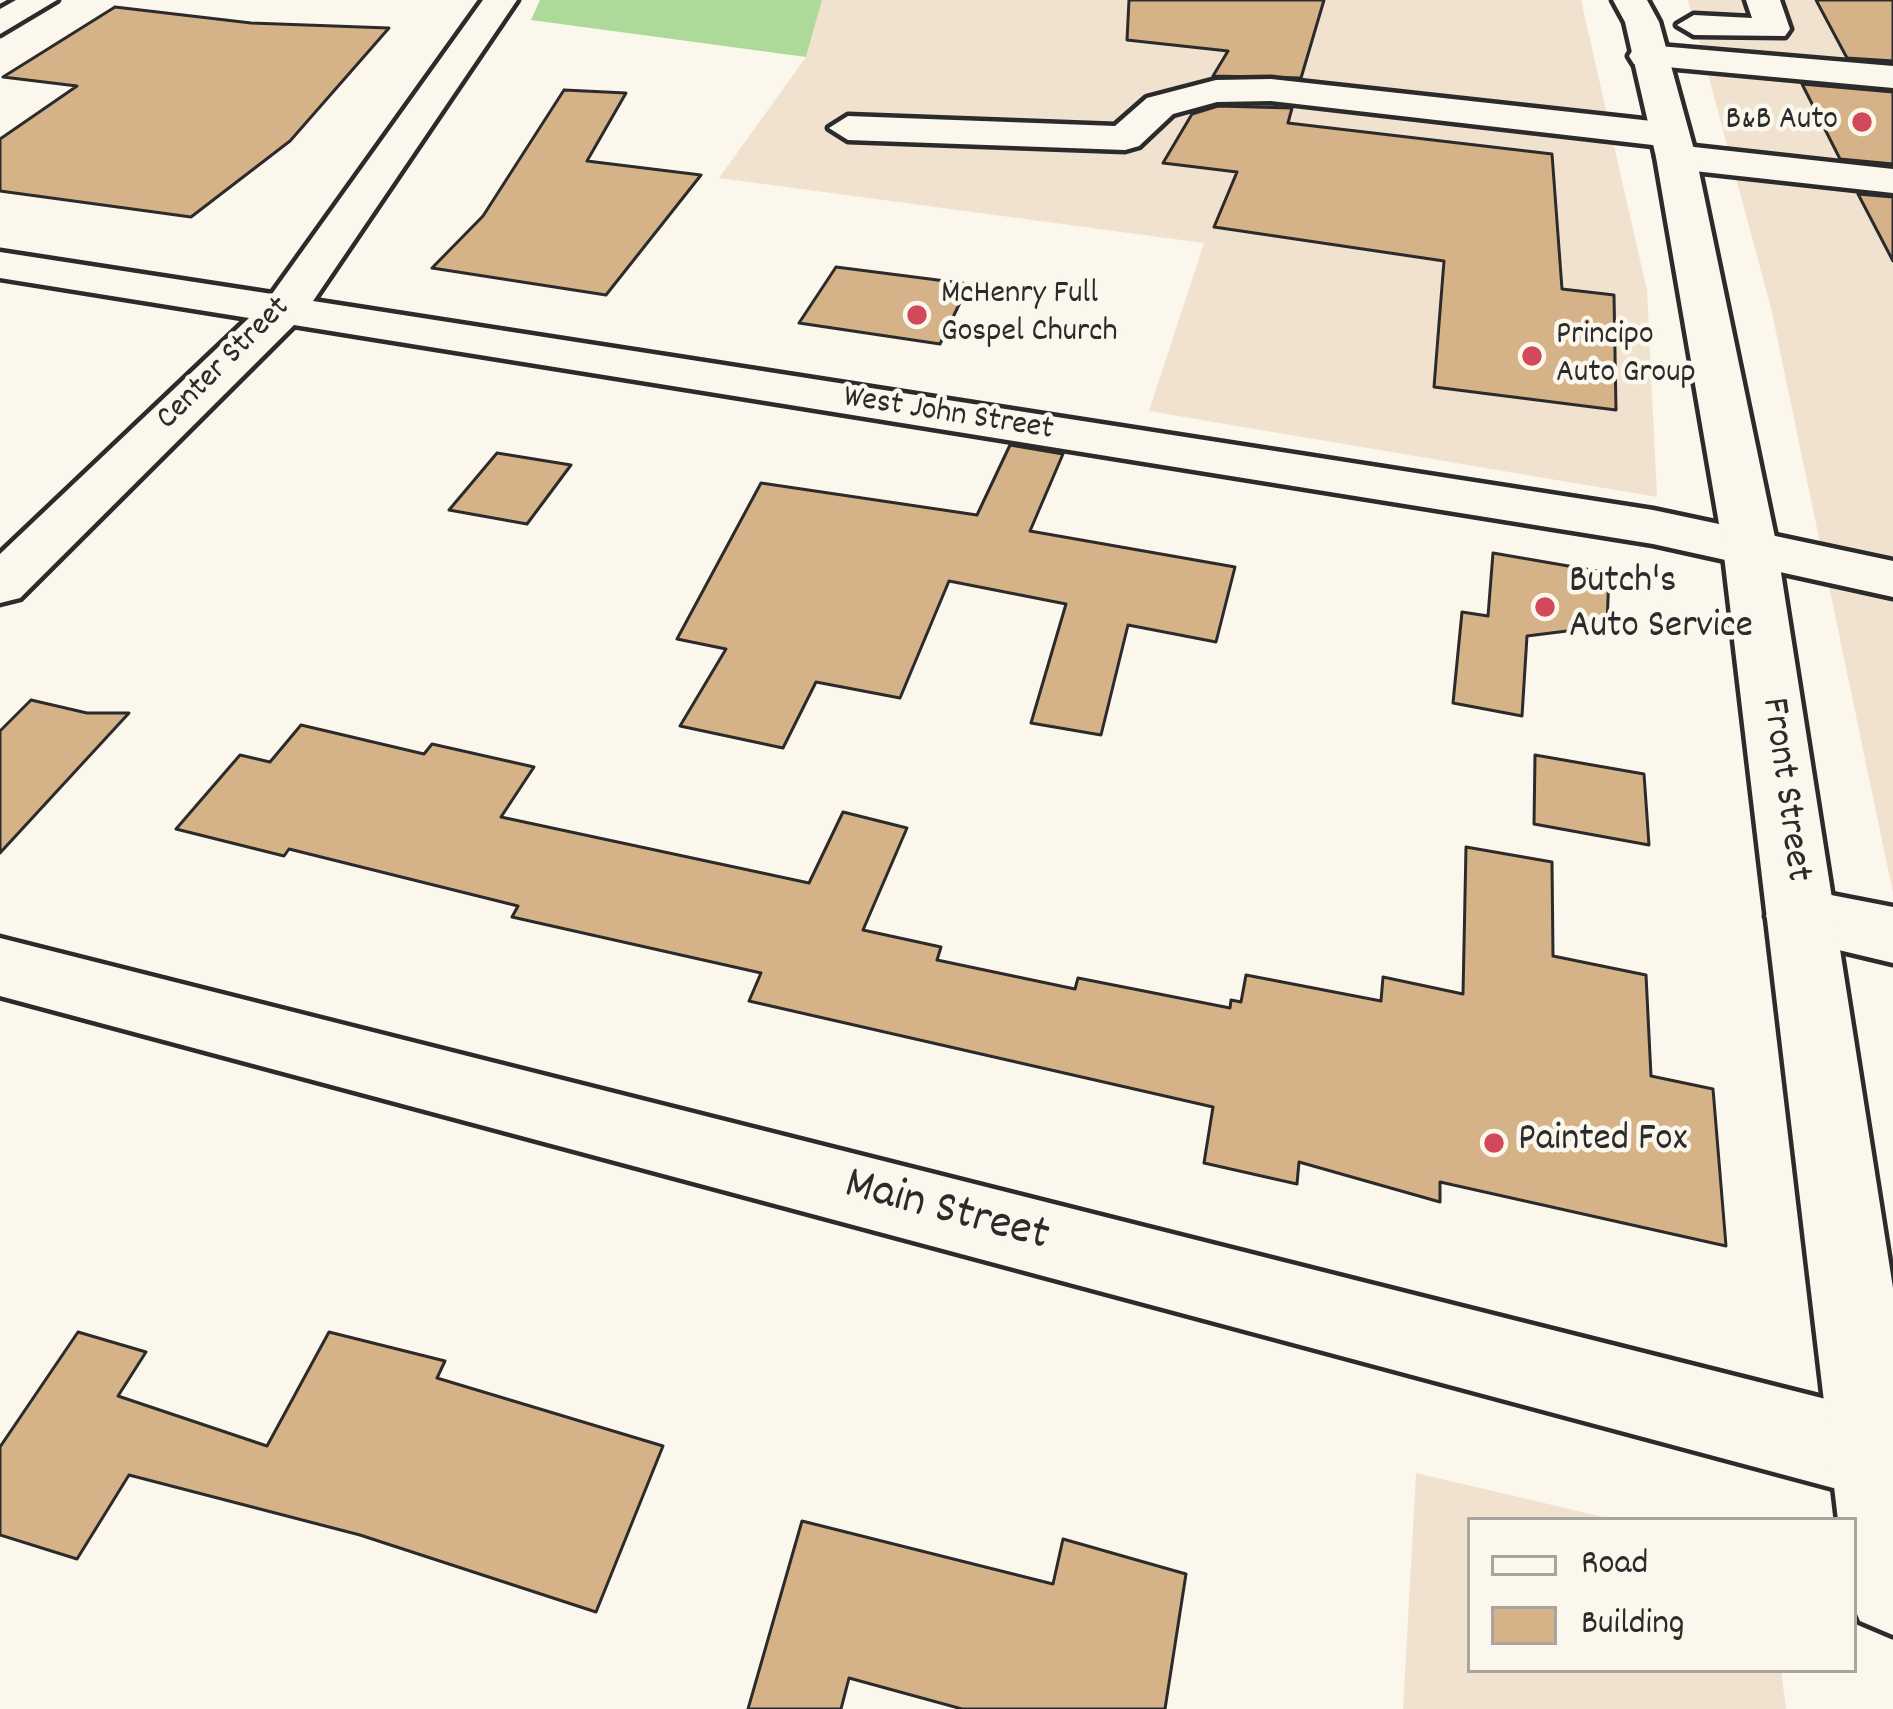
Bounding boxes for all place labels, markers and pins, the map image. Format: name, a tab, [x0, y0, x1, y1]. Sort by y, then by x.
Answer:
place label: B&B Auto	[1726, 102, 1838, 142]
marker: B&B Auto	[1849, 109, 1875, 135]
place label: McHenry Full Gospel Church	[941, 276, 1118, 354]
marker: McHenry Full Gospel Church	[904, 302, 930, 328]
place label: Principo Auto Group	[1556, 317, 1696, 395]
marker: Principo Auto Group	[1519, 343, 1545, 369]
place label: Butch's Auto Service	[1569, 562, 1753, 653]
marker: Butch's Auto Service	[1532, 594, 1558, 620]
place label: Painted Fox	[1518, 1120, 1687, 1166]
marker: Painted Fox	[1481, 1130, 1507, 1156]

